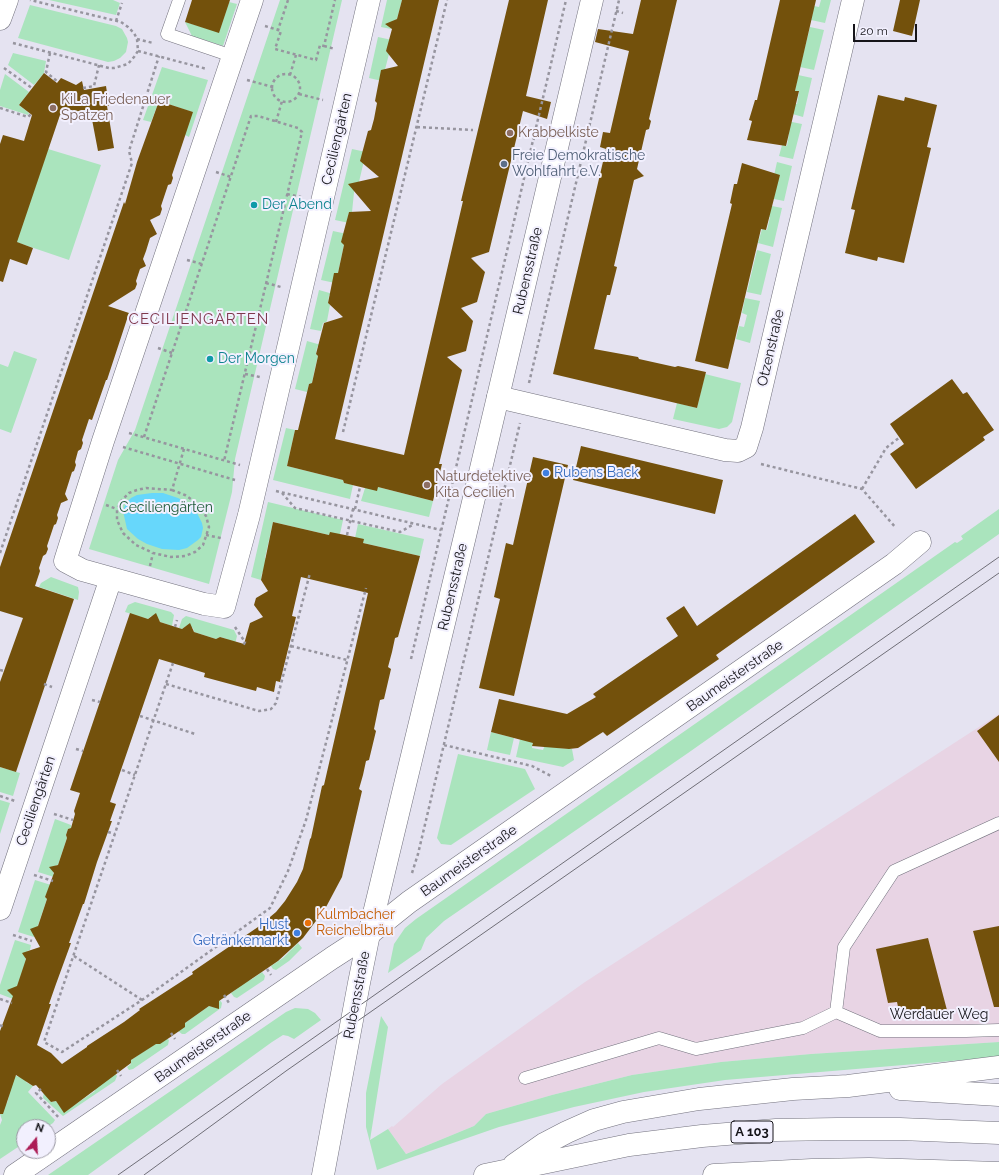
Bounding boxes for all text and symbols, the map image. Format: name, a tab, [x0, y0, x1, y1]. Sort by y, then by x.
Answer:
scale bar	[855, 16, 919, 42]
text: 20 m	[860, 24, 888, 38]
street label: Ceciliengärten	[318, 91, 356, 187]
place label: KiLa Friedenauer Spatzen	[61, 92, 170, 124]
marker: KiLa Friedenauer Spatzen	[48, 103, 58, 113]
place label: Krabbelkiste	[518, 125, 599, 141]
marker: Krabbelkiste	[505, 128, 515, 138]
place label: Freie Demokratische Wohlfahrt e.V.	[512, 148, 645, 180]
marker: Freie Demokratische Wohlfahrt e.V.	[499, 159, 509, 169]
place label: Der Abend	[262, 197, 332, 213]
marker: Der Abend	[249, 200, 259, 210]
street label: Rubensstraße	[510, 226, 546, 316]
street label: Otzenstraße	[754, 308, 788, 388]
district label: CECILIENGÄRTEN	[129, 310, 269, 328]
place label: Der Morgen	[218, 351, 295, 367]
marker: Der Morgen	[205, 354, 215, 364]
place label: Rubens Back	[554, 465, 639, 481]
marker: Rubens Back	[541, 468, 551, 478]
place label: Naturdetektive Kita Cecilien	[435, 469, 531, 502]
marker: Naturdetektive Kita Cecilien	[422, 480, 432, 490]
park label: Ceciliengärten	[119, 500, 213, 516]
street label: Rubensstraße	[435, 542, 471, 632]
street label: Baumeisterstraße	[684, 636, 786, 716]
street label: Ceciliengärten	[13, 754, 59, 848]
street label: Baumeisterstraße	[418, 821, 520, 901]
place label: Kulmbacher Reichelbräu	[316, 907, 395, 940]
place label: Hust Getränkemarkt	[193, 917, 289, 950]
marker: Kulmbacher Reichelbräu	[303, 918, 313, 928]
marker: Hust Getränkemarkt	[292, 928, 302, 938]
street label: Rubensstraße	[340, 950, 374, 1040]
street label: Baumeisterstraße	[152, 1007, 254, 1087]
street label: Werdauer Weg	[890, 1007, 988, 1023]
north arrow	[16, 1119, 56, 1159]
text: N	[34, 1121, 46, 1136]
road number: A 103	[731, 1121, 773, 1143]

